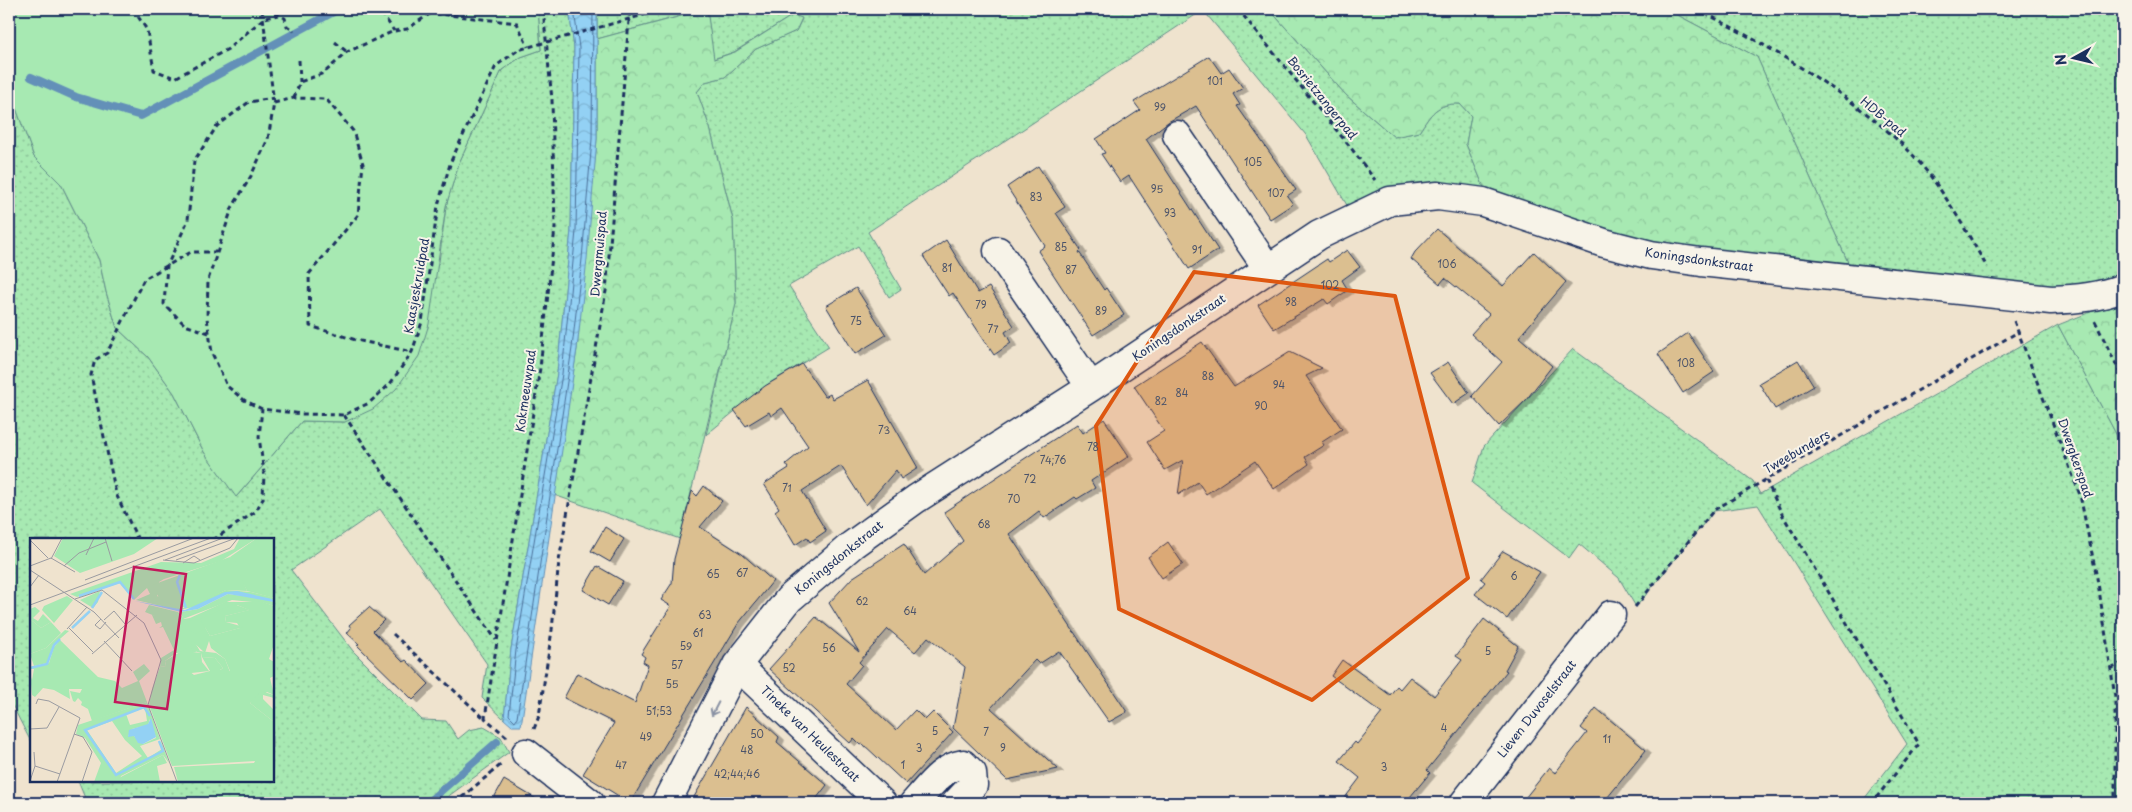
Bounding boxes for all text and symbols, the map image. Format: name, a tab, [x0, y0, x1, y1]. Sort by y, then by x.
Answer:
north arrow	[2050, 32, 2100, 82]
street label: Bosrietzangerpad	[1284, 52, 1362, 143]
text: N	[2049, 53, 2072, 67]
house number: 101	[1207, 73, 1223, 88]
street label: HDB-pad	[1857, 92, 1911, 141]
house number: 99	[1154, 99, 1166, 114]
house number: 105	[1244, 154, 1262, 169]
house number: 95	[1151, 181, 1163, 196]
house number: 107	[1267, 185, 1285, 200]
house number: 83	[1030, 189, 1042, 204]
house number: 93	[1164, 205, 1176, 220]
street label: Dwergmuispad	[585, 210, 611, 298]
street label: Kaasjeskruidpad	[399, 236, 433, 335]
house number: 85	[1055, 239, 1067, 254]
house number: 91	[1192, 242, 1202, 257]
street label: Koningsdonkstraat	[1644, 242, 1755, 276]
house number: 106	[1438, 256, 1456, 271]
house number: 81	[942, 260, 952, 275]
house number: 87	[1065, 262, 1077, 277]
house number: 102	[1321, 277, 1339, 292]
street label: Koningsdonkstraat	[1128, 289, 1229, 365]
house number: 98	[1285, 294, 1297, 309]
house number: 79	[975, 297, 987, 312]
house number: 89	[1095, 303, 1107, 318]
house number: 75	[850, 313, 862, 328]
house number: 77	[987, 321, 999, 336]
street label: Kokmeeuwpad	[510, 348, 540, 433]
house number: 108	[1677, 355, 1695, 370]
house number: 88	[1202, 368, 1214, 383]
house number: 94	[1273, 377, 1286, 392]
house number: 84	[1176, 385, 1189, 400]
house number: 82	[1155, 393, 1167, 408]
house number: 90	[1254, 398, 1268, 413]
street label: Dwergkerspad	[2054, 415, 2098, 501]
house number: 73	[878, 422, 890, 437]
street label: Tweebunders	[1760, 425, 1834, 477]
house number: 78	[1087, 439, 1099, 454]
house number: 74;76	[1040, 452, 1066, 467]
house number: 72	[1024, 471, 1036, 486]
house number: 71	[782, 480, 792, 495]
house number: 70	[1008, 491, 1020, 506]
street label: Koningsdonkstraat	[790, 516, 887, 599]
house number: 68	[977, 516, 991, 531]
inset map	[30, 538, 274, 782]
house number: 67	[736, 565, 748, 580]
house number: 65	[706, 566, 720, 581]
house number: 6	[1510, 568, 1518, 583]
house number: 62	[855, 593, 869, 608]
house number: 64	[903, 603, 917, 618]
house number: 63	[698, 607, 712, 622]
house number: 61	[692, 625, 704, 640]
house number: 59	[680, 638, 692, 653]
house number: 56	[822, 640, 836, 655]
house number: 5	[1485, 643, 1491, 658]
street label: Lieven Duvoselstraat	[1492, 656, 1580, 761]
house number: 57	[671, 657, 683, 672]
house number: 52	[782, 660, 796, 675]
house number: 55	[666, 676, 679, 691]
street label: Tineke van Heulestraat	[757, 681, 865, 786]
one-way arrow	[710, 701, 719, 716]
house number: 51;53	[646, 703, 672, 718]
house number: 4	[1441, 720, 1448, 735]
house number: 5	[932, 723, 938, 738]
house number: 7	[983, 724, 989, 739]
house number: 50	[750, 726, 764, 741]
house number: 49	[640, 729, 652, 744]
house number: 11	[1603, 731, 1611, 746]
house number: 3	[916, 740, 922, 755]
house number: 9	[1000, 740, 1006, 755]
house number: 48	[741, 742, 753, 757]
house number: 47	[615, 757, 628, 772]
house number: 1	[901, 757, 905, 772]
house number: 3	[1381, 759, 1387, 774]
house number: 42;44;46	[714, 766, 760, 781]

